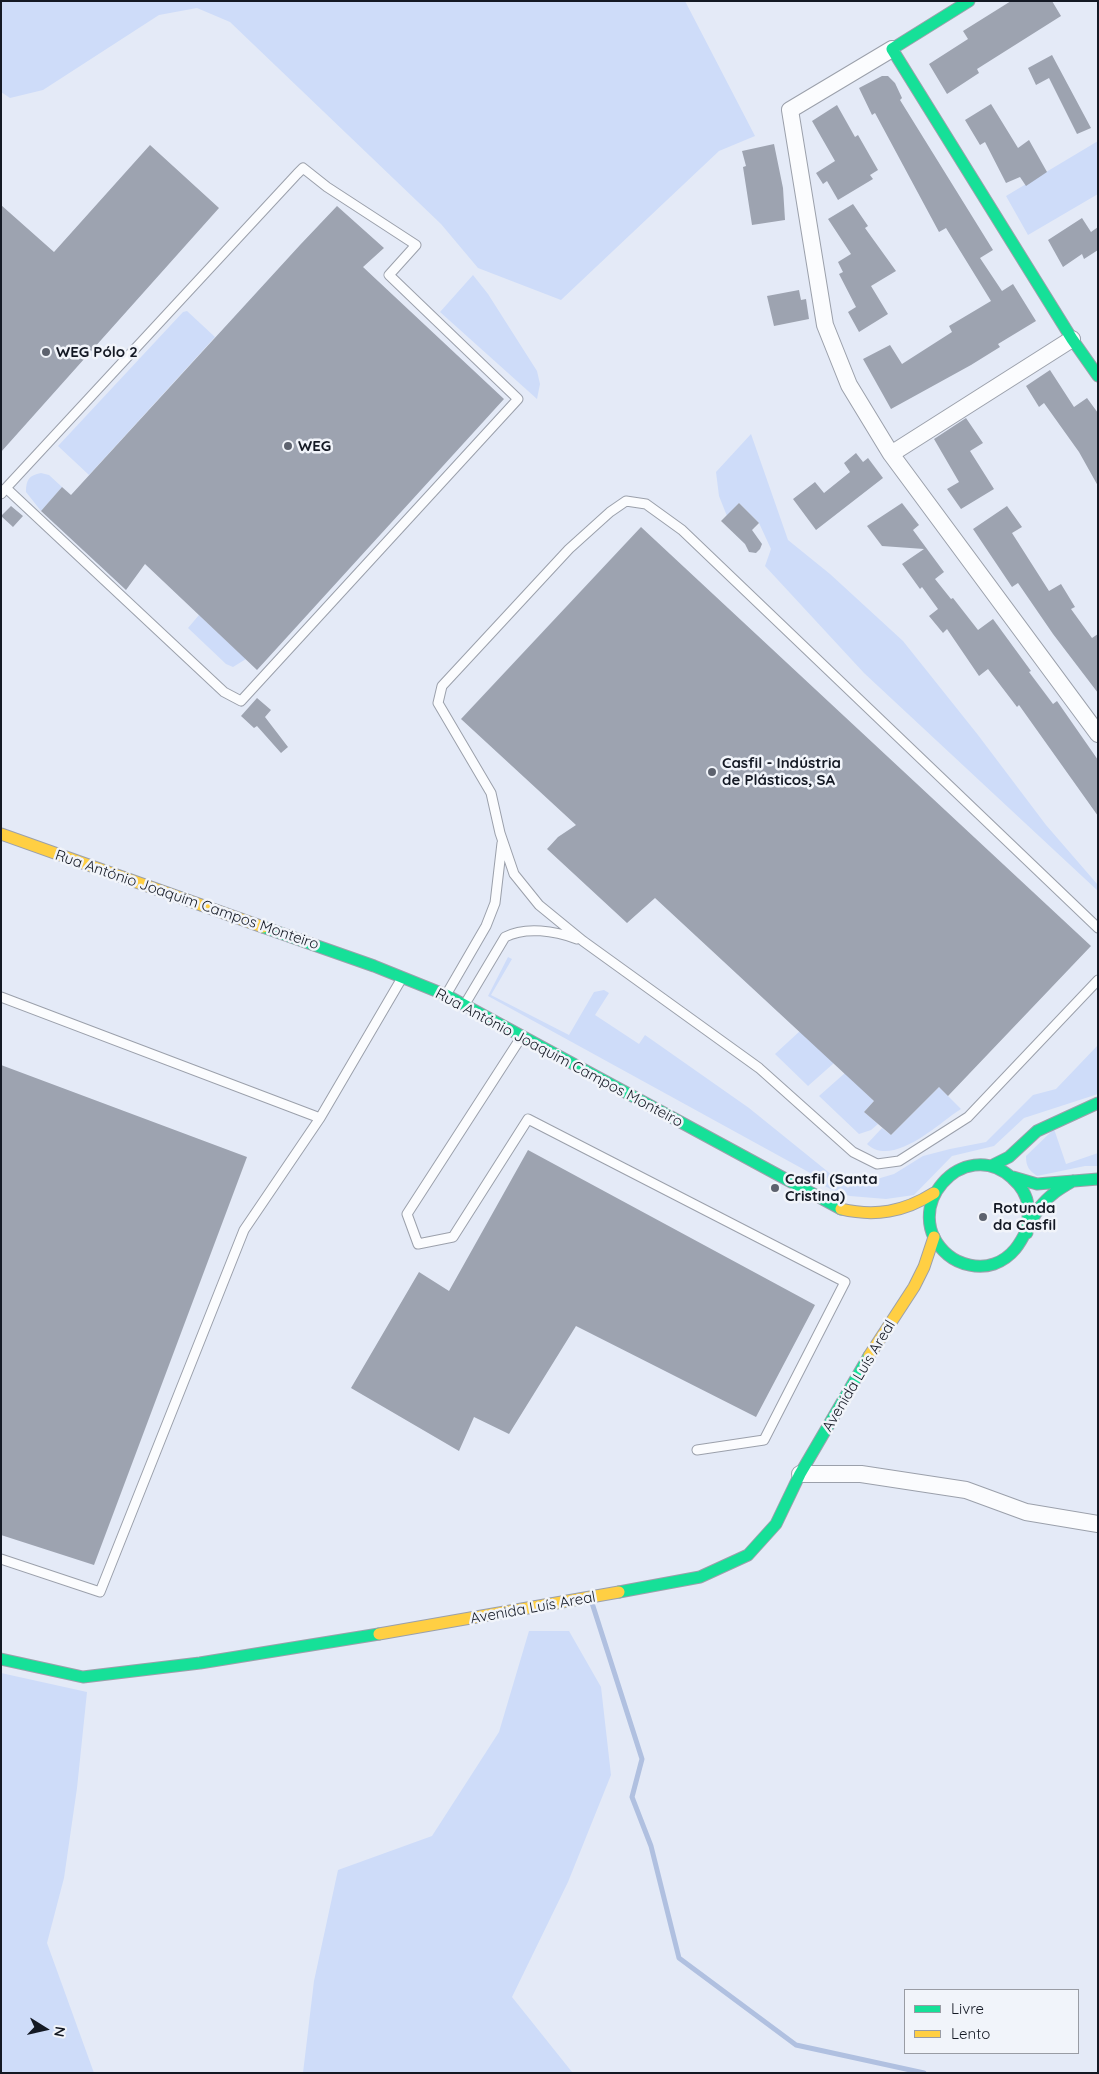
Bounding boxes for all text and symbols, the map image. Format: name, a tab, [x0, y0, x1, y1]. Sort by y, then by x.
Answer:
place label: WEG Pólo 2	[56, 343, 138, 361]
marker: WEG Pólo 2	[40, 346, 52, 358]
place label: WEG	[298, 437, 331, 455]
marker: WEG	[282, 440, 294, 452]
place label: Casfil - Indústria de Plásticos, SA	[722, 754, 841, 789]
marker: Casfil - Indústria de Plásticos, SA	[706, 766, 718, 778]
street label: Rua António Joaquim Campos Monteiro	[53, 846, 321, 954]
street label: Rua António Joaquim Campos Monteiro	[432, 985, 686, 1131]
place label: Casfil (Santa Cristina)	[785, 1170, 878, 1205]
marker: Casfil (Santa Cristina)	[769, 1182, 781, 1194]
place label: Rotunda da Casfil	[993, 1199, 1056, 1234]
marker: Rotunda da Casfil	[977, 1211, 989, 1223]
street label: Avenida Luís Areal	[819, 1317, 899, 1435]
street label: Avenida Luís Areal	[469, 1588, 597, 1628]
legend	[904, 1989, 1079, 2054]
text: Livre	[951, 1999, 984, 2018]
north arrow	[20, 2004, 70, 2054]
text: Lento	[951, 2024, 990, 2043]
text: N	[50, 2025, 70, 2038]

